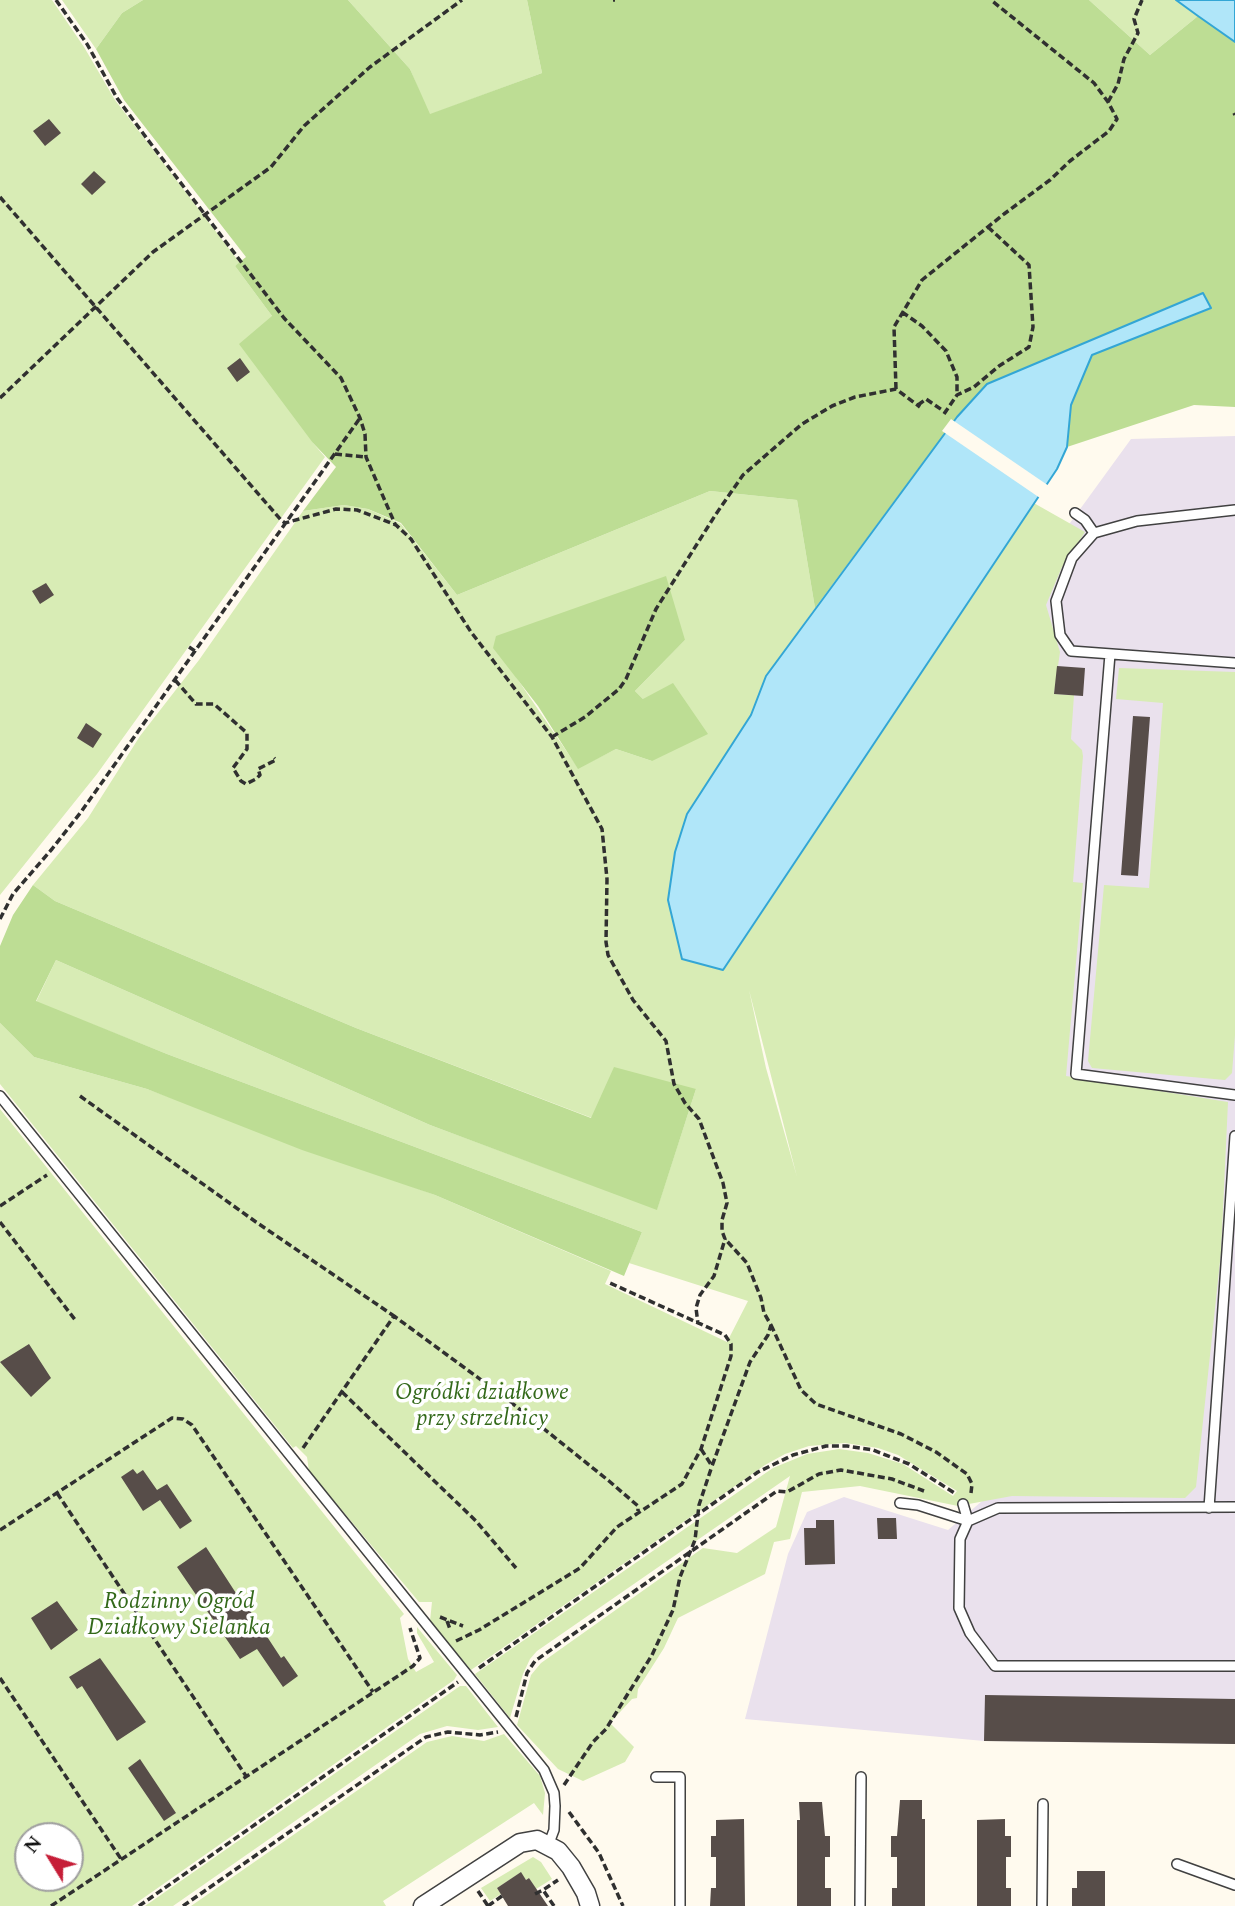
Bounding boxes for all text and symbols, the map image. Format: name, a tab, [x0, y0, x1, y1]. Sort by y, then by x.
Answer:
park label: Ogródki działkowe przy strzelnicy	[395, 1380, 569, 1434]
park label: Rodzinny Ogród Działkowy Sielanka	[87, 1589, 271, 1643]
north arrow	[14, 1822, 84, 1892]
text: N	[17, 1830, 50, 1860]

